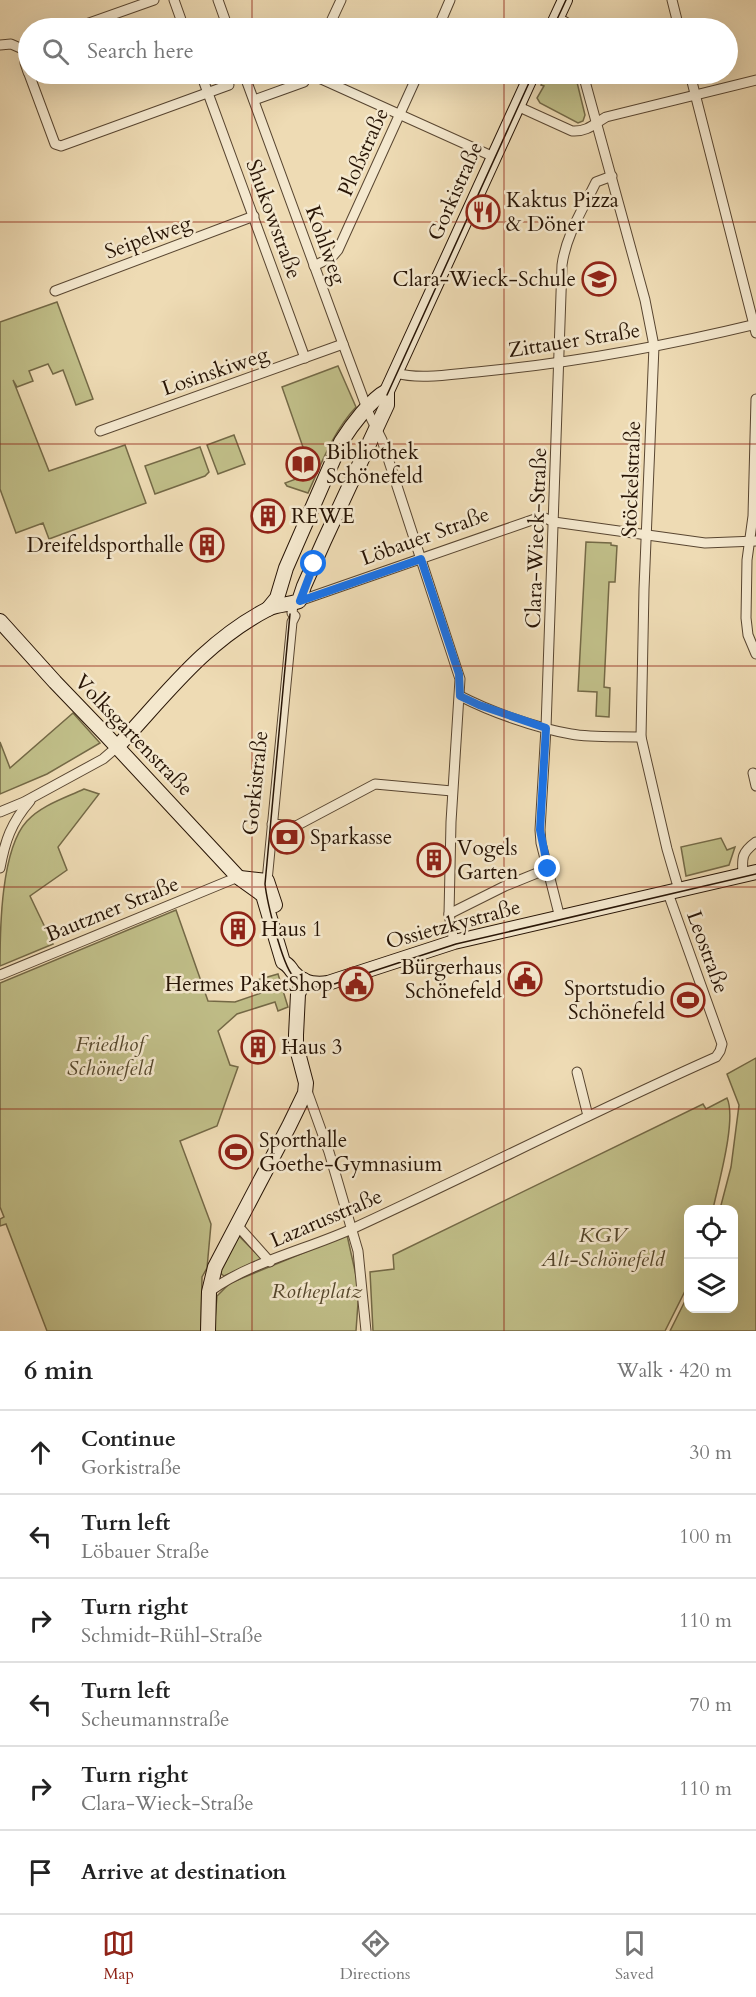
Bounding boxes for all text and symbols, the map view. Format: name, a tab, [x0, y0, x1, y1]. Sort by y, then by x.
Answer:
search box	[18, 18, 738, 84]
icon: search	[39, 35, 72, 68]
text: Search here	[87, 36, 194, 66]
street label: Ploßstraße	[331, 103, 396, 201]
street label: Gorkistraße	[421, 137, 490, 245]
street label: Shukowstraße	[238, 155, 309, 283]
place label: Kaktus Pizza & Döner	[506, 186, 619, 239]
restaurant icon: Kaktus Pizza & Döner	[465, 194, 501, 230]
street label: Kohlweg	[298, 202, 353, 289]
street label: Seipelweg	[101, 208, 196, 267]
school or university icon: Clara-Wieck-Schule	[581, 261, 617, 297]
place label: Clara-Wieck-Schule	[393, 265, 576, 294]
street label: Zittauer Straße	[506, 316, 642, 365]
street label: Losinskiweg	[158, 340, 273, 403]
street label: Stöckelstraße	[615, 420, 648, 538]
place label: Bibliothek Schönefeld	[326, 438, 423, 491]
library icon: Bibliothek Schönefeld	[285, 446, 321, 482]
street label: Clara-Wieck-Straße	[519, 447, 554, 629]
building icon: REWE	[250, 498, 286, 534]
street label: Löbauer Straße	[357, 500, 493, 573]
place label: REWE	[291, 502, 355, 531]
building icon: Dreifeldsporthalle	[189, 527, 225, 563]
place label: Dreifeldsporthalle	[27, 531, 184, 560]
route start	[300, 550, 326, 576]
street label: Volksgartenstraße	[68, 668, 199, 803]
street label: Gorkistraße	[236, 729, 275, 837]
bank icon: Sparkasse	[269, 819, 305, 855]
place label: Sparkasse	[310, 823, 392, 852]
place label: Vogels Garten	[457, 834, 519, 887]
building icon: Vogels Garten	[416, 842, 452, 878]
route end	[534, 855, 560, 881]
street label: Bautzner Straße	[41, 869, 183, 949]
street label: Ossietzkystraße	[383, 893, 524, 956]
street label: Leostraße	[679, 907, 736, 998]
building icon: Haus 1	[220, 911, 256, 947]
place label: Haus 1	[261, 915, 323, 944]
place label: Bürgerhaus Schönefeld	[400, 953, 502, 1006]
public building icon: Bürgerhaus Schönefeld	[507, 961, 543, 997]
public building icon: Hermes PaketShop	[338, 966, 374, 1002]
place label: Hermes PaketShop	[165, 970, 333, 999]
place label: Sportstudio Schönefeld	[564, 974, 665, 1027]
sports icon: Sportstudio Schönefeld	[670, 982, 706, 1018]
building icon: Haus 3	[240, 1029, 276, 1065]
park label: Friedhof Schönefeld	[67, 1030, 154, 1083]
place label: Haus 3	[281, 1033, 343, 1062]
place label: Sporthalle Goethe-Gymnasium	[259, 1126, 443, 1179]
sports icon: Sporthalle Goethe-Gymnasium	[218, 1134, 254, 1170]
street label: Lazarusstraße	[266, 1182, 387, 1255]
map controls	[684, 1205, 738, 1313]
button: locate	[684, 1205, 738, 1259]
park label: KGV Alt-Schönefeld	[540, 1221, 666, 1274]
button: layers	[684, 1259, 738, 1313]
park label: Rotheplatz	[272, 1277, 363, 1306]
text: 6 min	[24, 1353, 93, 1388]
text: Walk · 420 m	[617, 1357, 732, 1384]
text: Continue	[81, 1424, 176, 1454]
icon: ahead	[24, 1436, 57, 1469]
text: 30 m	[689, 1439, 732, 1466]
text: Gorkistraße	[81, 1454, 181, 1481]
text: Turn left	[81, 1508, 170, 1538]
icon: left	[24, 1520, 57, 1553]
text: 100 m	[679, 1523, 732, 1550]
text: Löbauer Straße	[81, 1538, 209, 1565]
text: Turn right	[81, 1592, 188, 1622]
icon: right	[24, 1604, 57, 1637]
text: 110 m	[679, 1607, 732, 1634]
text: Schmidt-Rühl-Straße	[81, 1622, 263, 1649]
text: Turn left	[81, 1676, 170, 1706]
icon: left	[24, 1688, 57, 1721]
text: 70 m	[689, 1691, 732, 1718]
text: Scheumannstraße	[81, 1706, 229, 1733]
text: Turn right	[81, 1760, 188, 1790]
icon: right	[24, 1772, 57, 1805]
text: 110 m	[679, 1775, 732, 1802]
text: Clara-Wieck-Straße	[81, 1790, 254, 1817]
icon: arrive	[24, 1856, 57, 1889]
text: Arrive at destination	[81, 1857, 286, 1887]
tab: Map	[102, 1927, 135, 1985]
tab: Directions	[340, 1927, 410, 1985]
tab: Saved	[615, 1927, 654, 1985]

